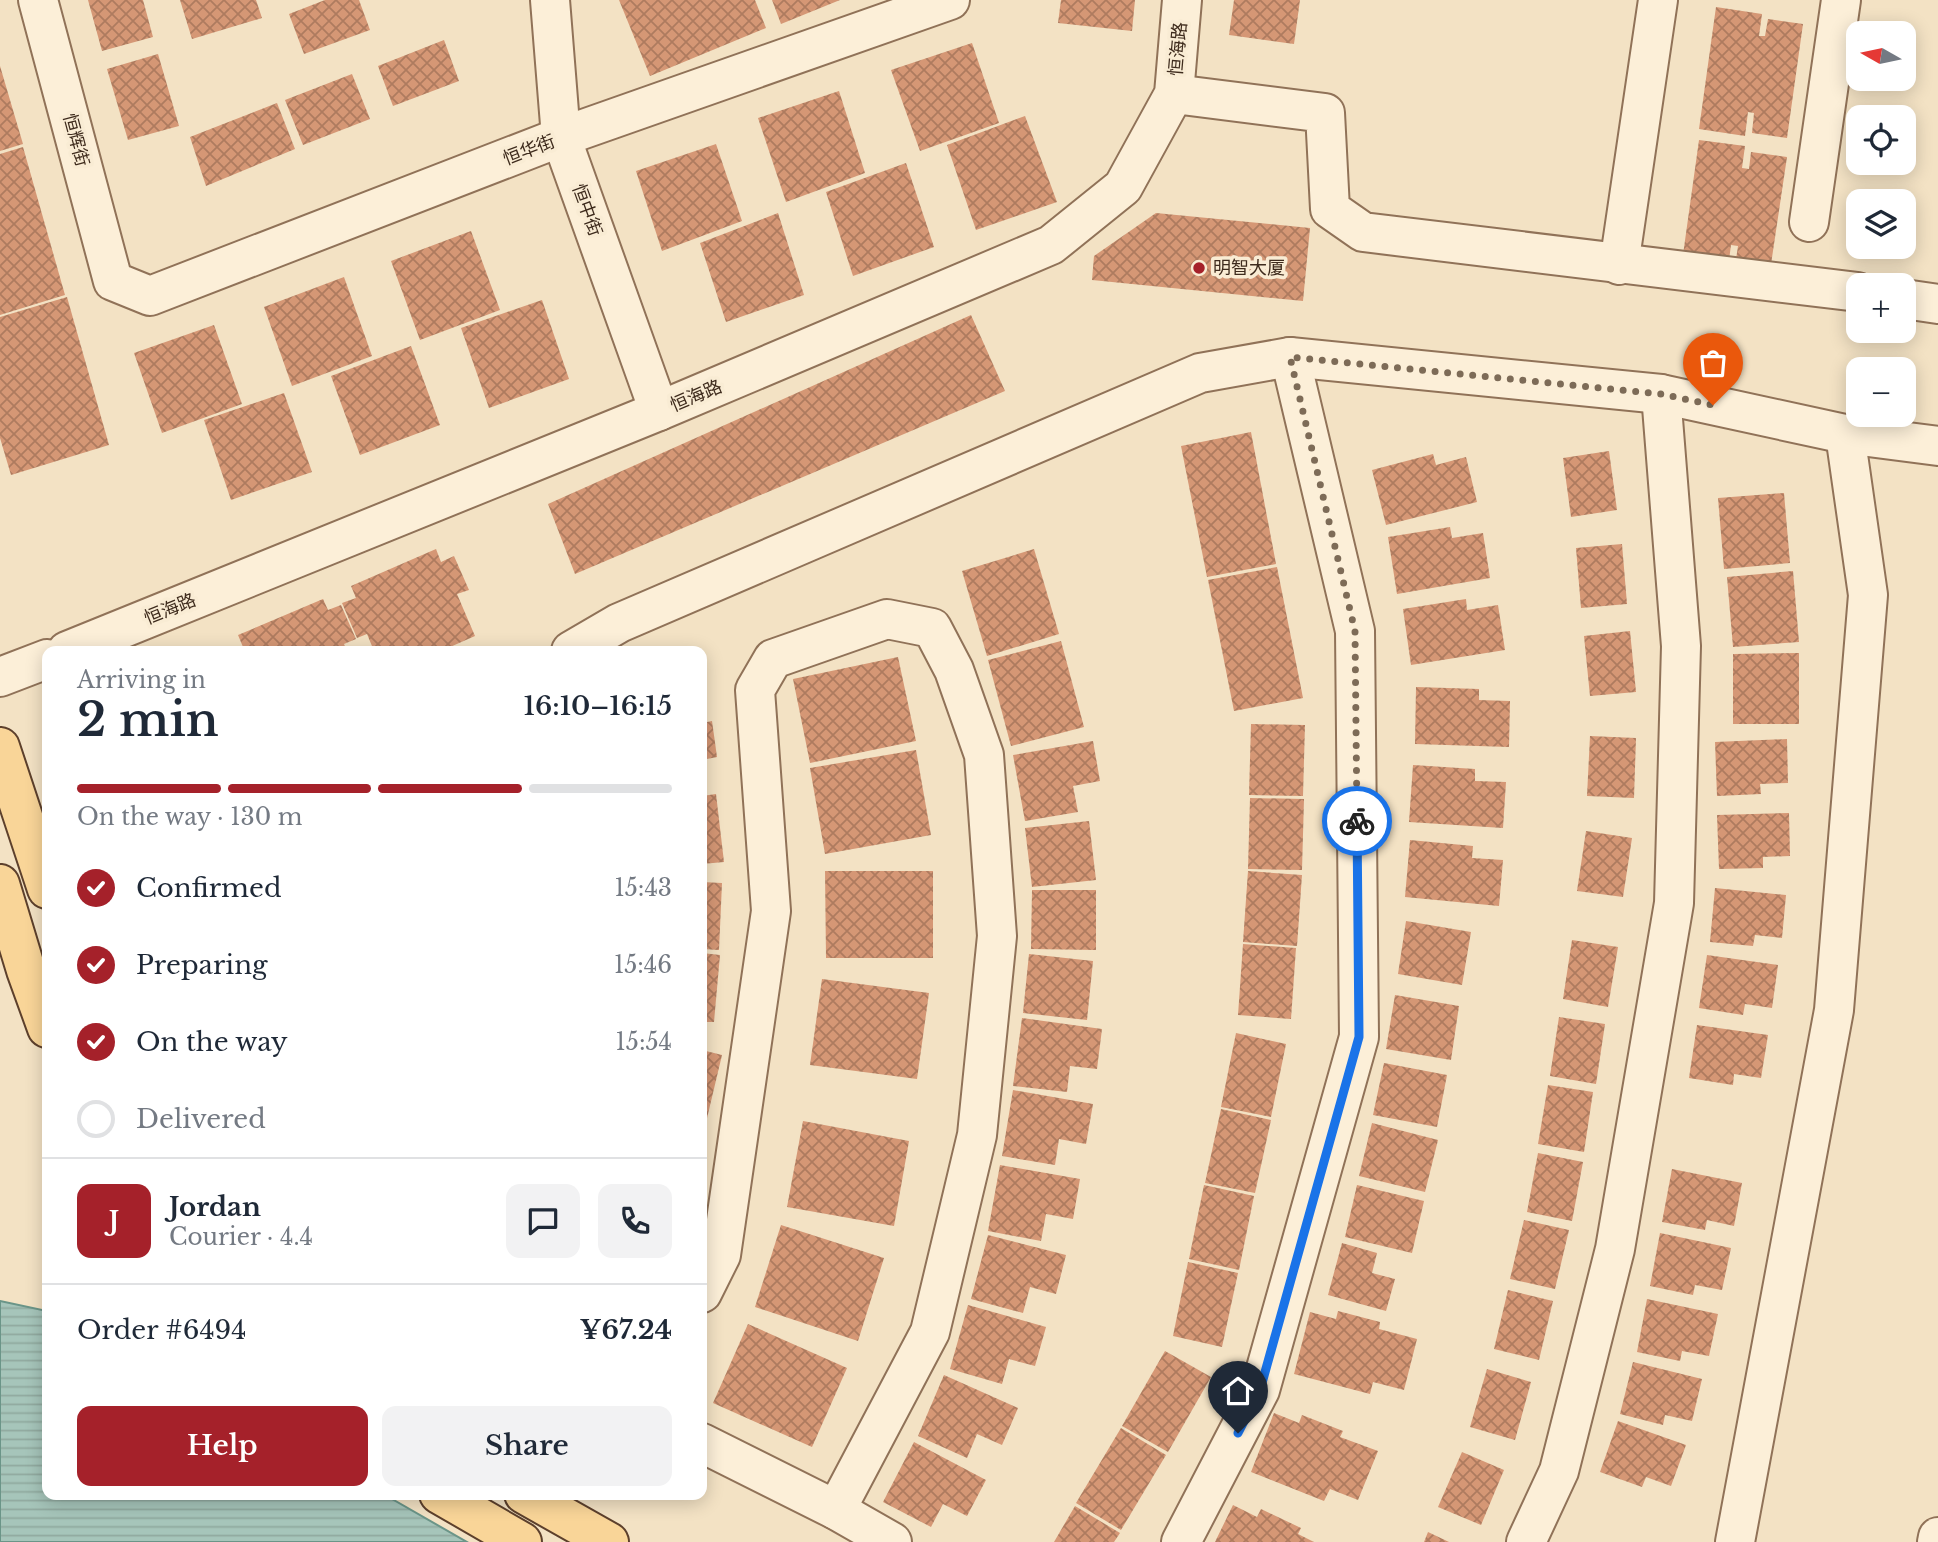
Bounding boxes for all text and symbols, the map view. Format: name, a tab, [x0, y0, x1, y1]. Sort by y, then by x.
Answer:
street label: 恒海路	[1165, 21, 1191, 77]
north arrow	[1846, 21, 1916, 91]
map controls	[1846, 21, 1916, 427]
button: locate	[1846, 105, 1916, 175]
street label: 恒辉街	[58, 111, 94, 169]
street label: 恒华街	[500, 130, 558, 170]
street label: 恒中街	[567, 181, 607, 239]
button: layers	[1846, 189, 1916, 259]
place label: 明智大厦	[1213, 257, 1285, 279]
marker: 明智大厦	[1191, 260, 1207, 276]
button: +	[1846, 273, 1916, 343]
pin	[1683, 333, 1743, 405]
icon: bag	[1694, 344, 1732, 382]
button: −	[1846, 357, 1916, 427]
street label: 恒海路	[667, 375, 725, 417]
street label: 恒海路	[141, 589, 199, 629]
text: Arriving in	[77, 666, 206, 694]
text: 16:10–16:15	[524, 690, 672, 722]
text: 2 min	[77, 691, 219, 748]
courier	[1322, 786, 1392, 856]
icon: bike	[1338, 802, 1376, 840]
text: On the way · 130 m	[77, 803, 302, 831]
icon: check	[77, 869, 115, 907]
text: Confirmed	[136, 872, 281, 904]
text: 15:43	[615, 874, 672, 902]
icon: check	[77, 946, 115, 984]
text: Preparing	[136, 949, 268, 981]
text: 15:46	[614, 951, 672, 979]
icon: check	[77, 1023, 115, 1061]
text: On the way	[136, 1026, 288, 1058]
text: 15:54	[616, 1028, 672, 1056]
text: Delivered	[136, 1103, 266, 1135]
button: chat	[506, 1184, 580, 1258]
button: phone	[598, 1184, 672, 1258]
text: Jordan	[169, 1191, 261, 1223]
text: J	[109, 1205, 119, 1237]
text: Courier · 4.4	[169, 1223, 313, 1251]
text: Order #6494	[77, 1314, 247, 1346]
text: ¥67.24	[579, 1314, 672, 1346]
pin	[1208, 1361, 1268, 1433]
icon: home	[1219, 1372, 1257, 1410]
button: Help	[77, 1406, 368, 1486]
button: Share	[382, 1406, 672, 1486]

